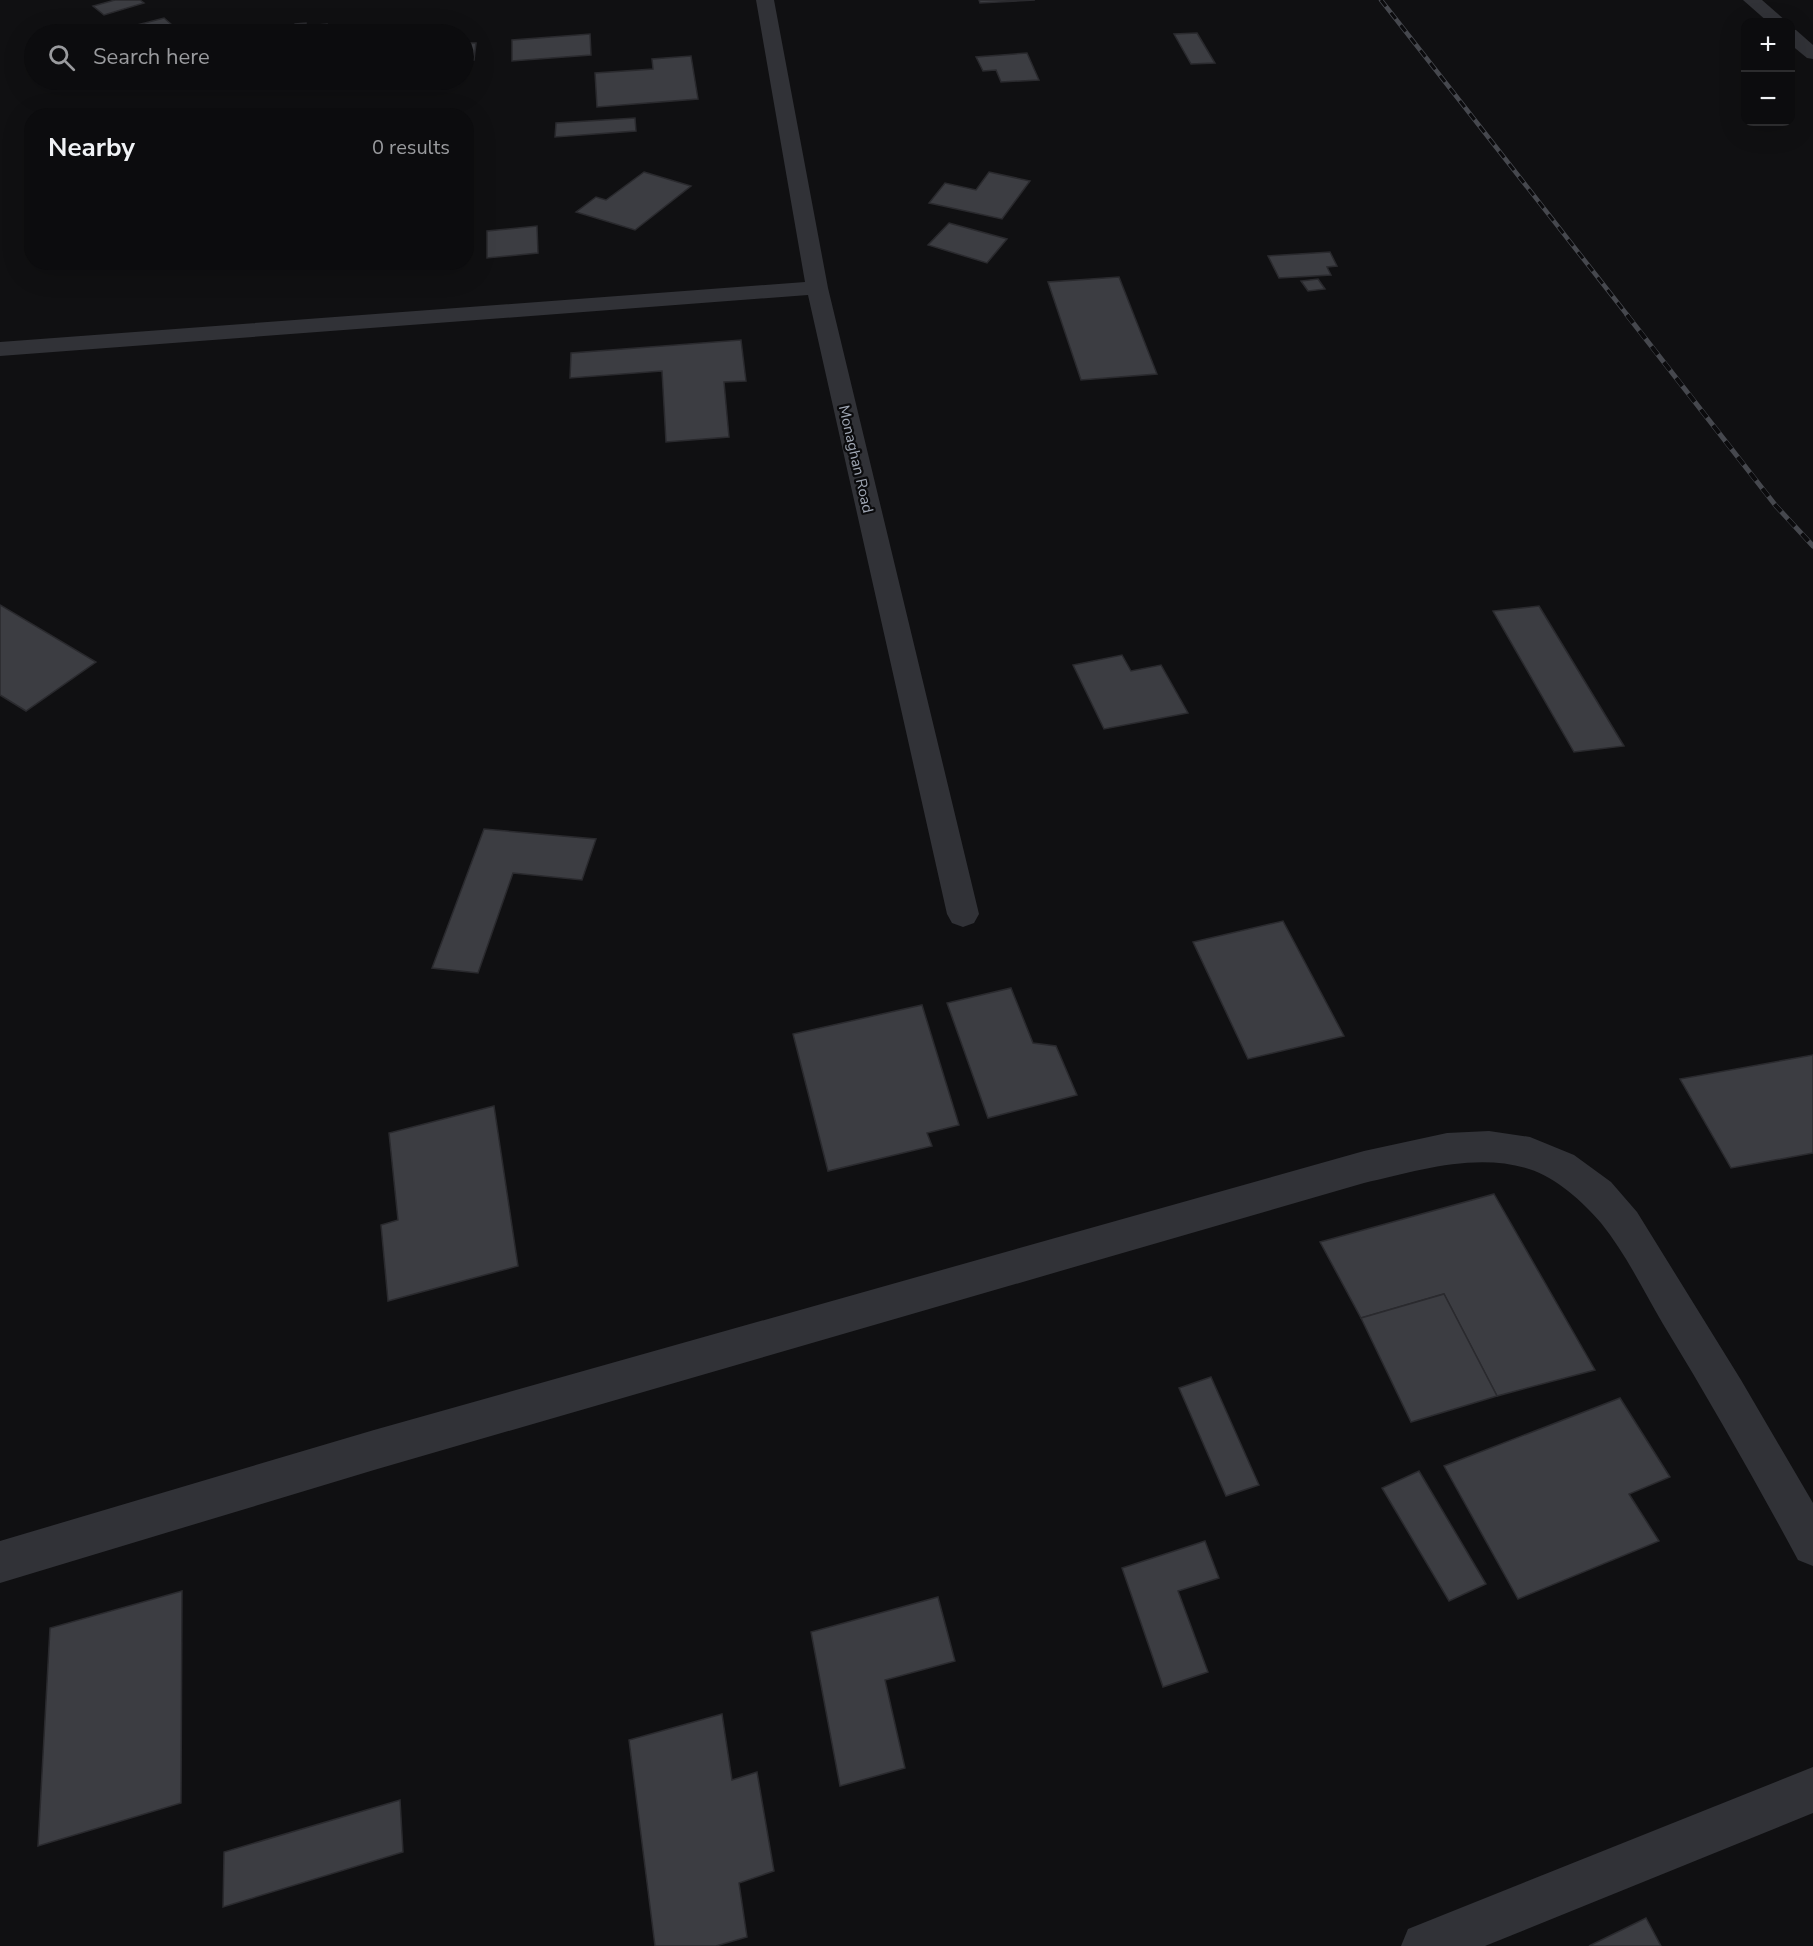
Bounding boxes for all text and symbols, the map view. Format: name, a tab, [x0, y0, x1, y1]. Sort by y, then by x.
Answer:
map controls	[1741, 18, 1795, 126]
button: +	[1741, 18, 1795, 72]
search box	[24, 24, 474, 90]
icon: search	[45, 41, 78, 74]
text: Search here	[93, 42, 210, 72]
button: −	[1741, 72, 1795, 126]
text: Nearby	[48, 130, 135, 165]
text: 0 results	[372, 134, 450, 161]
street label: Monaghan Road	[834, 403, 878, 515]

